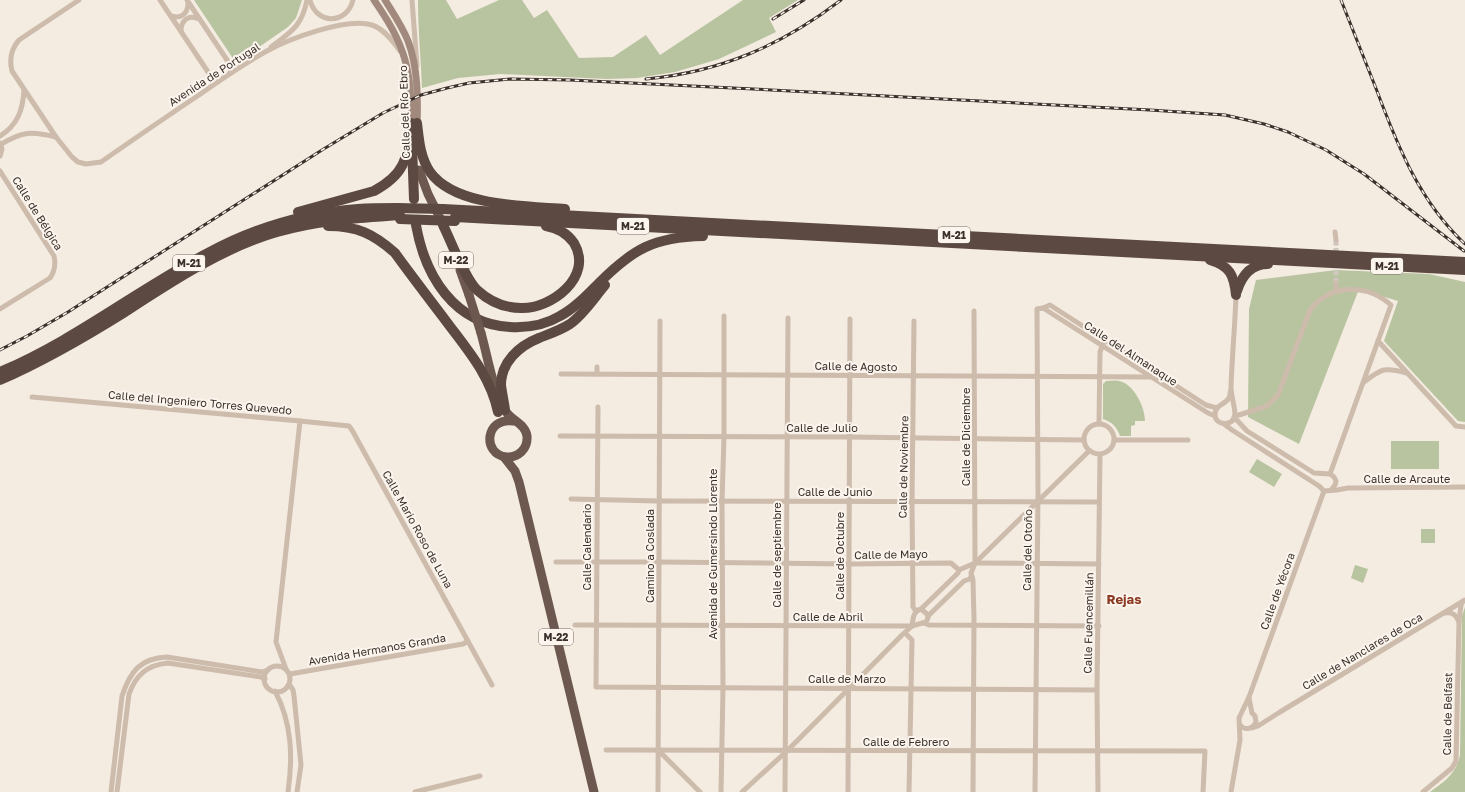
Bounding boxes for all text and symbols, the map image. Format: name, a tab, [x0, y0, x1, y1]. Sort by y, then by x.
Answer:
street label: Avenida de Portugal	[166, 39, 262, 108]
street label: Calle del Río Ebro	[396, 65, 412, 159]
street label: Calle de Bélgica	[10, 174, 66, 252]
road number: M-21	[617, 218, 649, 234]
road number: M-21	[938, 227, 970, 243]
road number: M-22	[439, 252, 473, 268]
road number: M-21	[173, 255, 205, 271]
road number: M-21	[1371, 258, 1403, 274]
street label: Calle del Almanaque	[1082, 318, 1180, 388]
street label: Calle de Agosto	[814, 359, 898, 373]
street label: Calle del Ingeniero Torres Quevedo	[107, 387, 293, 417]
street label: Calle de Diciembre	[959, 388, 972, 486]
street label: Calle de Noviembre	[896, 415, 910, 519]
street label: Calle de Julio	[786, 421, 858, 434]
street label: Calle Mario Roso de Luna	[380, 468, 456, 590]
street label: Avenida de Gumersindo Llorente	[706, 468, 719, 640]
street label: Calle de Arcaute	[1364, 472, 1450, 485]
street label: Calle de Junio	[798, 485, 873, 498]
street label: Calle de septiembre	[770, 502, 783, 608]
street label: Calle Calendario	[580, 503, 593, 590]
street label: Camino a Coslada	[643, 509, 656, 603]
street label: Calle del Otoño	[1020, 509, 1034, 591]
street label: Calle de Octubre	[833, 512, 846, 600]
street label: Calle de Mayo	[854, 547, 928, 561]
street label: Calle de Yécora	[1257, 551, 1297, 631]
street label: Calle Fuencemillán	[1081, 572, 1095, 674]
district label: Rejas	[1107, 591, 1141, 607]
street label: Calle de Abril	[793, 610, 864, 623]
street label: Calle de Nanclares de Oca	[1299, 610, 1425, 692]
road number: M-22	[539, 629, 573, 645]
street label: Avenida Hermanos Granda	[307, 631, 447, 667]
street label: Calle de Marzo	[808, 672, 886, 685]
street label: Calle de Belfast	[1440, 672, 1454, 756]
street label: Calle de Febrero	[863, 735, 950, 748]

